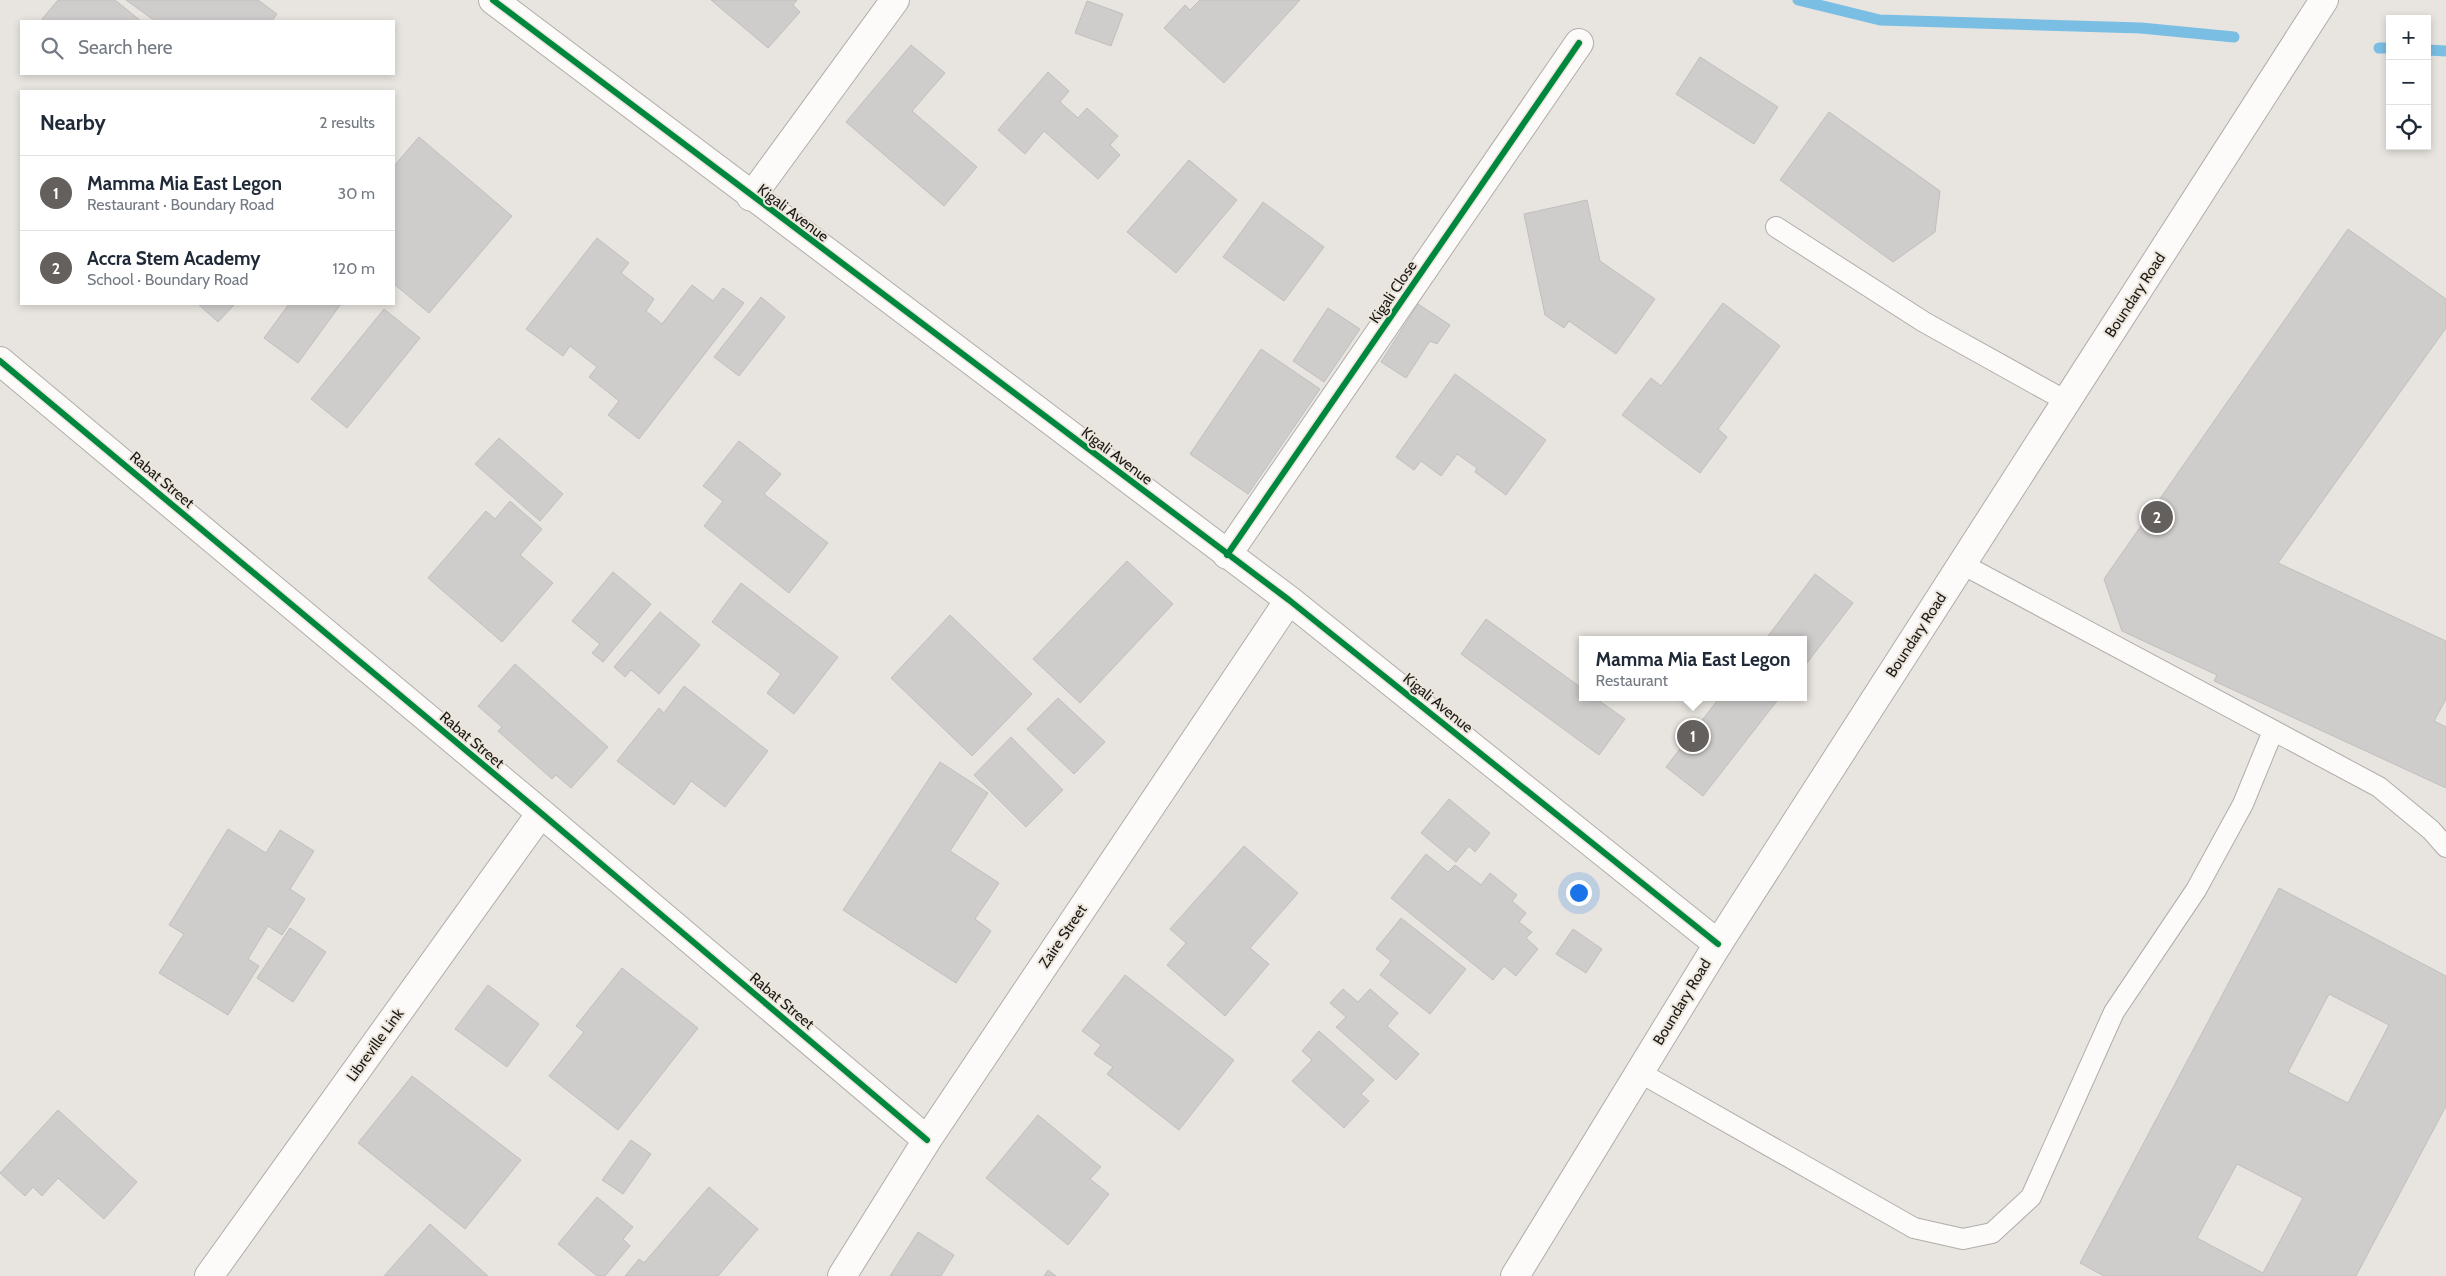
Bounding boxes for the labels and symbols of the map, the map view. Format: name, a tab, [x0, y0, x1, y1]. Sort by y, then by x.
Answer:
street label: Kigali Avenue	[754, 180, 832, 246]
street label: Boundary Road	[2101, 249, 2169, 341]
street label: Kigali Close	[1366, 257, 1421, 327]
street label: Kigali Avenue	[1078, 423, 1156, 489]
street label: Rabat Street	[126, 448, 198, 512]
pin: 2	[2141, 498, 2173, 536]
street label: Boundary Road	[1882, 589, 1950, 681]
street label: Kigali Avenue	[1400, 669, 1477, 737]
street label: Rabat Street	[436, 708, 508, 772]
pin: 1	[1677, 717, 1709, 755]
your location	[1566, 880, 1592, 906]
street label: Zaire Street	[1035, 901, 1091, 971]
street label: Boundary Road	[1649, 956, 1715, 1048]
street label: Rabat Street	[746, 969, 818, 1033]
street label: Libreville Link	[343, 1005, 408, 1085]

